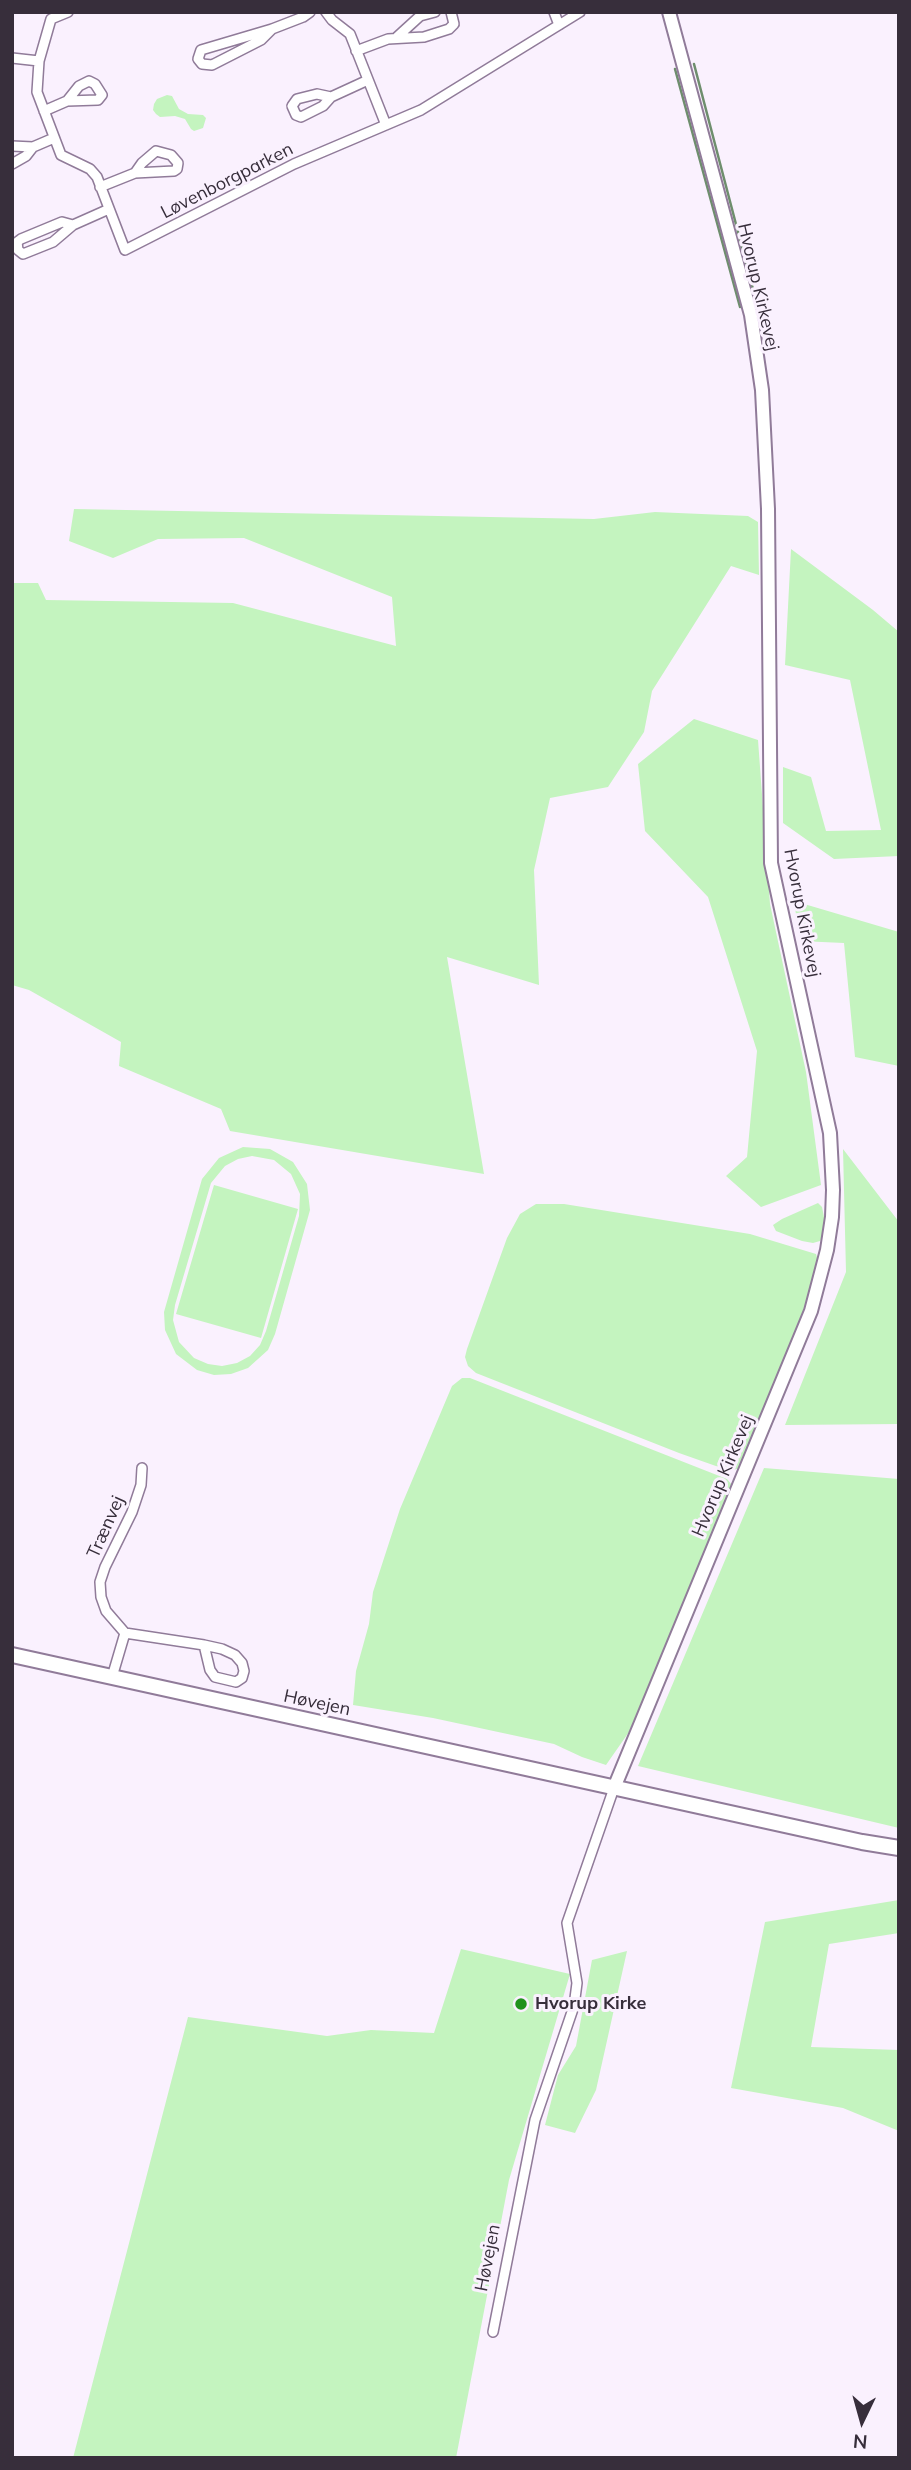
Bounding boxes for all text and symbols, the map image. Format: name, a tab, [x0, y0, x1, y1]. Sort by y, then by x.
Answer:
street label: Løvenborgparken	[157, 138, 297, 224]
street label: Hvorup Kirkevej	[733, 221, 783, 353]
street label: Hvorup Kirkevej	[779, 847, 825, 979]
street label: Hvorup Kirkevej	[688, 1412, 758, 1540]
street label: Trænvej	[83, 1493, 129, 1561]
street label: Høvejen	[282, 1685, 352, 1721]
place label: Hvorup Kirke	[535, 1993, 646, 2015]
marker: Hvorup Kirke	[513, 1996, 529, 2012]
street label: Høvejen	[471, 2223, 505, 2293]
north arrow	[827, 2386, 897, 2456]
text: N	[852, 2429, 868, 2455]

